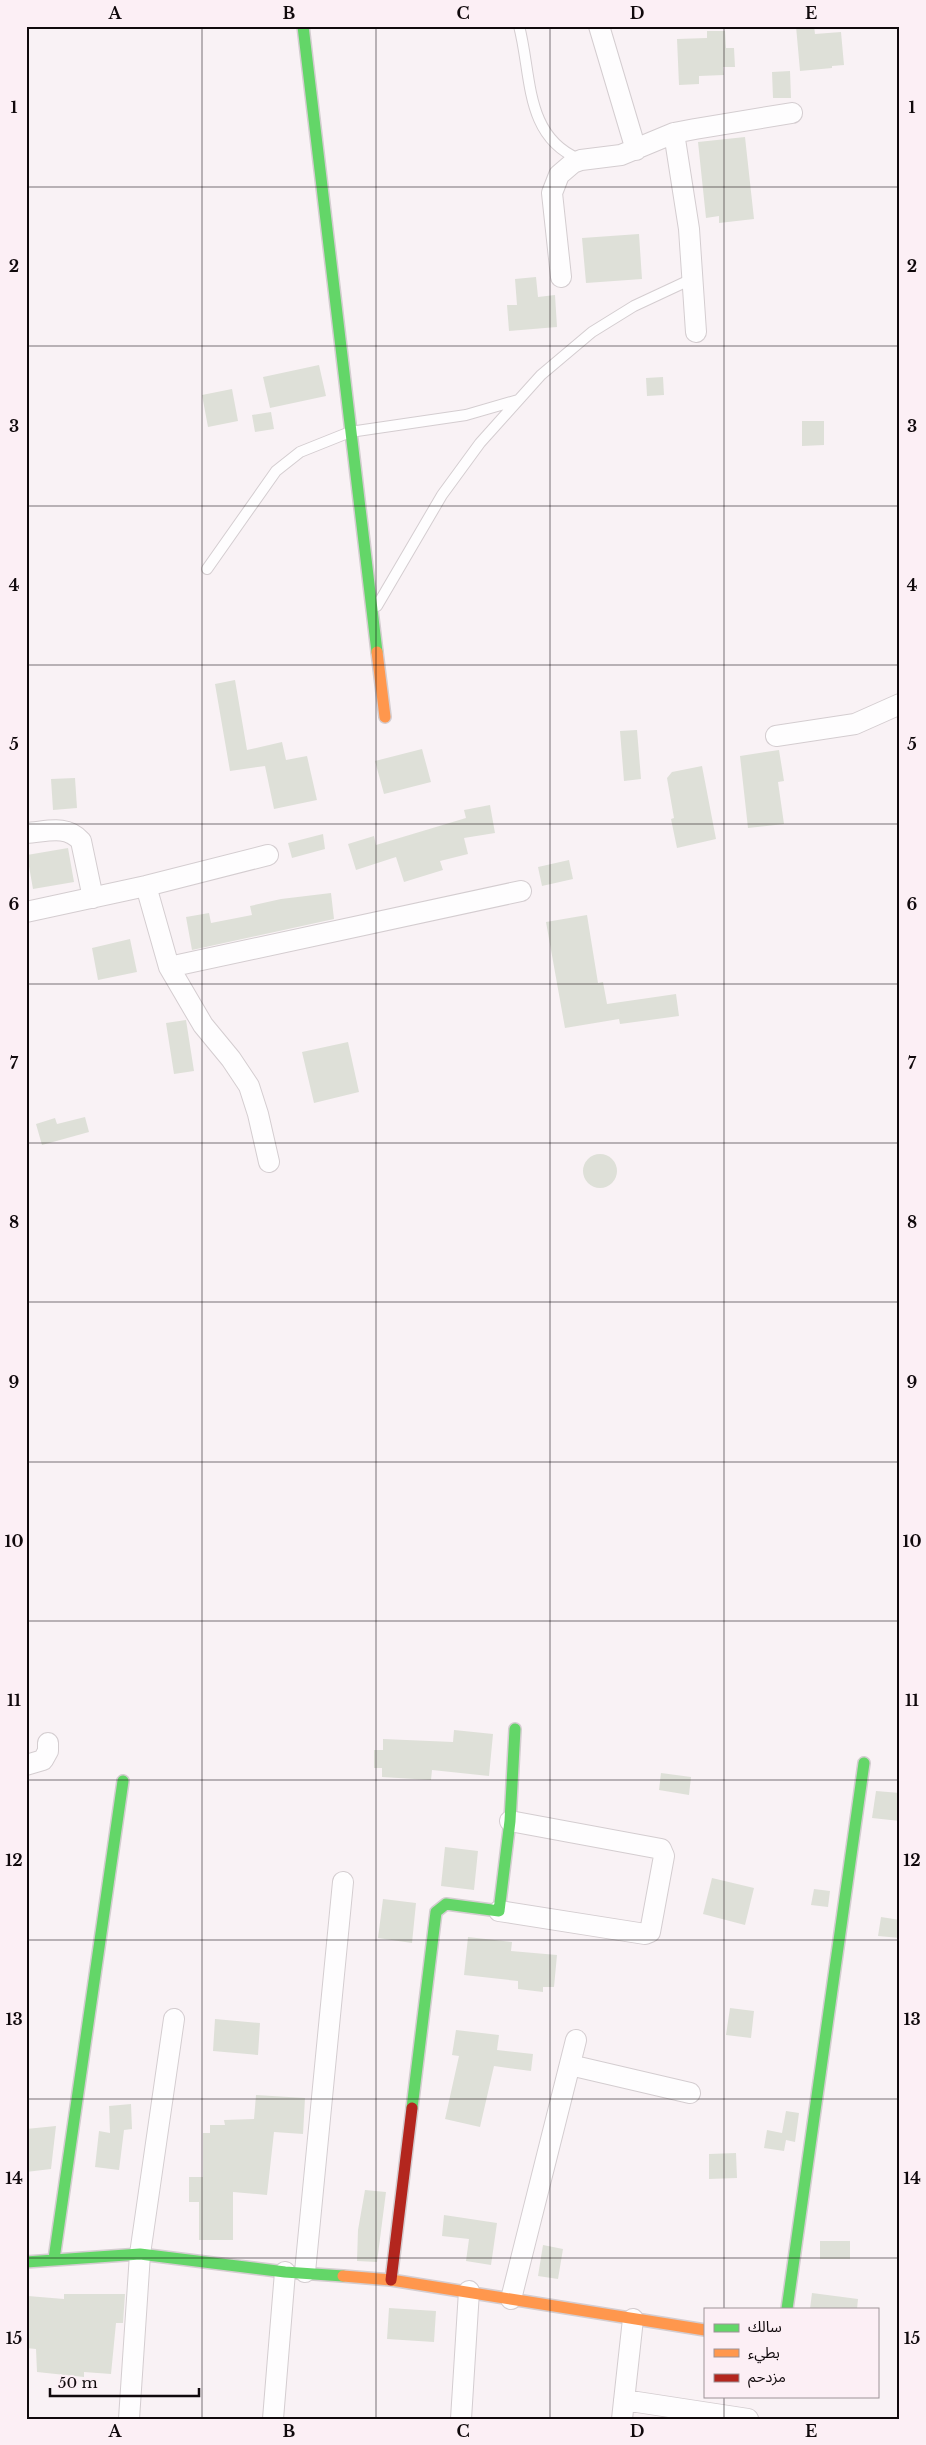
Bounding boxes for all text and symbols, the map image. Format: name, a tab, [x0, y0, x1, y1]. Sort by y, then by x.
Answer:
text: A	[108, 3, 123, 23]
text: B	[283, 3, 296, 23]
text: C	[456, 3, 470, 23]
text: D	[630, 3, 644, 23]
text: E	[805, 3, 817, 23]
text: 1	[11, 97, 18, 117]
text: 1	[909, 97, 916, 117]
text: 2	[9, 256, 19, 276]
text: 2	[907, 256, 917, 276]
text: 3	[9, 416, 19, 436]
text: 3	[907, 416, 917, 436]
text: 4	[9, 575, 19, 595]
text: 4	[907, 575, 917, 595]
text: 5	[9, 734, 19, 754]
text: 5	[907, 734, 917, 754]
text: 6	[9, 894, 20, 914]
text: 6	[907, 894, 918, 914]
text: 7	[10, 1053, 19, 1073]
text: 7	[908, 1053, 917, 1073]
text: 8	[9, 1212, 19, 1232]
text: 8	[907, 1212, 917, 1232]
text: 9	[9, 1372, 20, 1392]
text: 9	[907, 1372, 918, 1392]
text: 10	[4, 1531, 24, 1551]
text: 10	[902, 1531, 922, 1551]
text: 11	[7, 1690, 21, 1710]
text: 11	[905, 1690, 919, 1710]
text: 12	[5, 1850, 23, 1870]
text: 12	[903, 1850, 921, 1870]
text: 13	[5, 2009, 23, 2029]
text: 13	[903, 2009, 921, 2029]
text: 14	[5, 2168, 23, 2188]
text: 14	[903, 2168, 921, 2188]
legend	[704, 2308, 878, 2398]
text: سالك	[748, 2317, 782, 2336]
text: 15	[6, 2328, 22, 2348]
text: 15	[904, 2328, 920, 2348]
text: بطيء	[748, 2343, 780, 2364]
scale bar	[50, 2365, 199, 2397]
text: مزدحم	[748, 2367, 786, 2388]
text: 50 m	[58, 2373, 98, 2392]
text: A	[108, 2421, 123, 2441]
text: B	[283, 2421, 296, 2441]
text: C	[456, 2421, 470, 2441]
text: D	[630, 2421, 644, 2441]
text: E	[805, 2421, 817, 2441]

